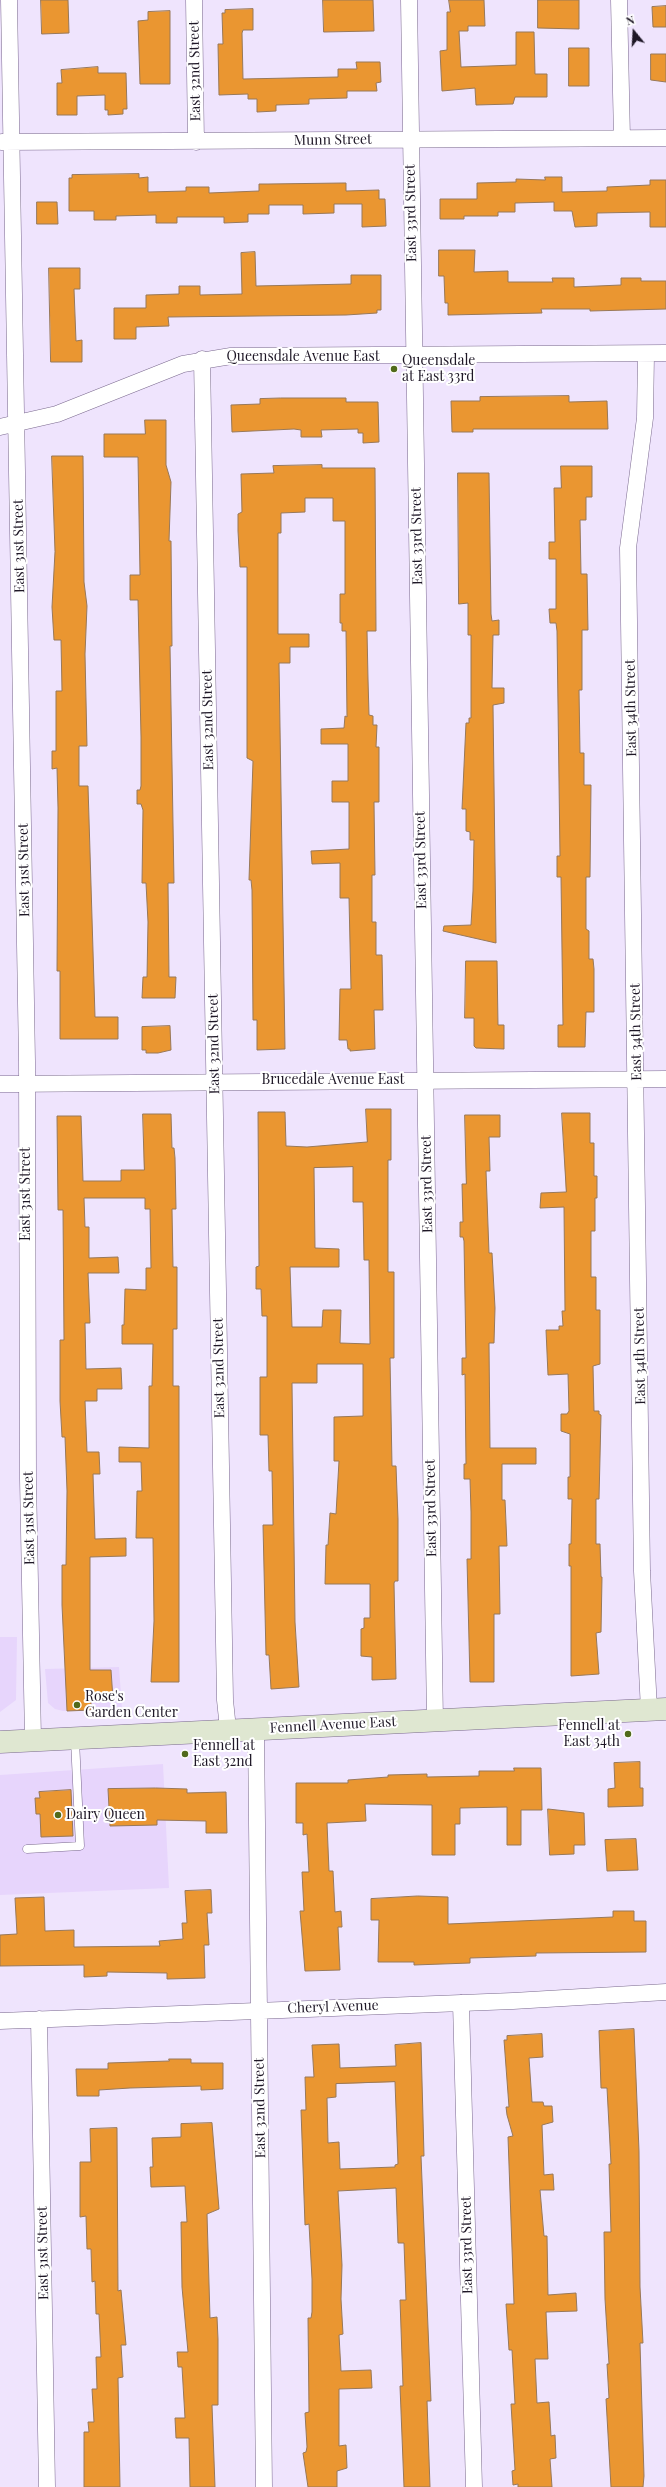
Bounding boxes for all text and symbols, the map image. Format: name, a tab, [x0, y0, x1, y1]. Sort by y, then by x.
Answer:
north arrow	[614, 12, 654, 52]
text: N	[624, 12, 636, 28]
street label: East 32nd Street	[186, 20, 204, 122]
street label: Munn Street	[294, 131, 372, 149]
street label: East 33rd Street	[402, 164, 420, 262]
street label: Queensdale Avenue East	[226, 349, 380, 365]
place label: Queensdale at East 33rd	[402, 353, 475, 386]
marker: Queensdale at East 33rd	[389, 364, 399, 374]
street label: East 33rd Street	[408, 487, 426, 585]
street label: East 31st Street	[10, 499, 28, 593]
street label: East 34th Street	[622, 659, 640, 757]
street label: East 32nd Street	[199, 669, 217, 771]
street label: East 33rd Street	[412, 811, 430, 909]
street label: East 31st Street	[15, 823, 33, 917]
street label: East 34th Street	[627, 983, 645, 1081]
street label: East 32nd Street	[205, 993, 223, 1095]
street label: Brucedale Avenue East	[262, 1072, 404, 1088]
street label: East 33rd Street	[418, 1135, 436, 1233]
street label: East 31st Street	[18, 1147, 34, 1241]
street label: East 34th Street	[631, 1307, 649, 1405]
street label: East 32nd Street	[210, 1317, 228, 1419]
street label: East 33rd Street	[422, 1459, 440, 1557]
street label: East 31st Street	[20, 1471, 38, 1565]
place label: Rose's Garden Center	[85, 1689, 178, 1722]
marker: Rose's Garden Center	[72, 1700, 82, 1710]
street label: Fennell Avenue East	[269, 1713, 397, 1737]
place label: Fennell at East 34th	[558, 1718, 620, 1750]
marker: Fennell at East 34th	[623, 1729, 633, 1739]
place label: Fennell at East 32nd	[193, 1738, 255, 1770]
marker: Fennell at East 32nd	[180, 1749, 190, 1759]
place label: Dairy Queen	[66, 1807, 145, 1823]
marker: Dairy Queen	[53, 1810, 63, 1820]
street label: Cheryl Avenue	[287, 1997, 379, 2017]
street label: East 32nd Street	[251, 2057, 269, 2159]
street label: East 33rd Street	[458, 2196, 476, 2294]
street label: East 31st Street	[34, 2206, 52, 2300]

